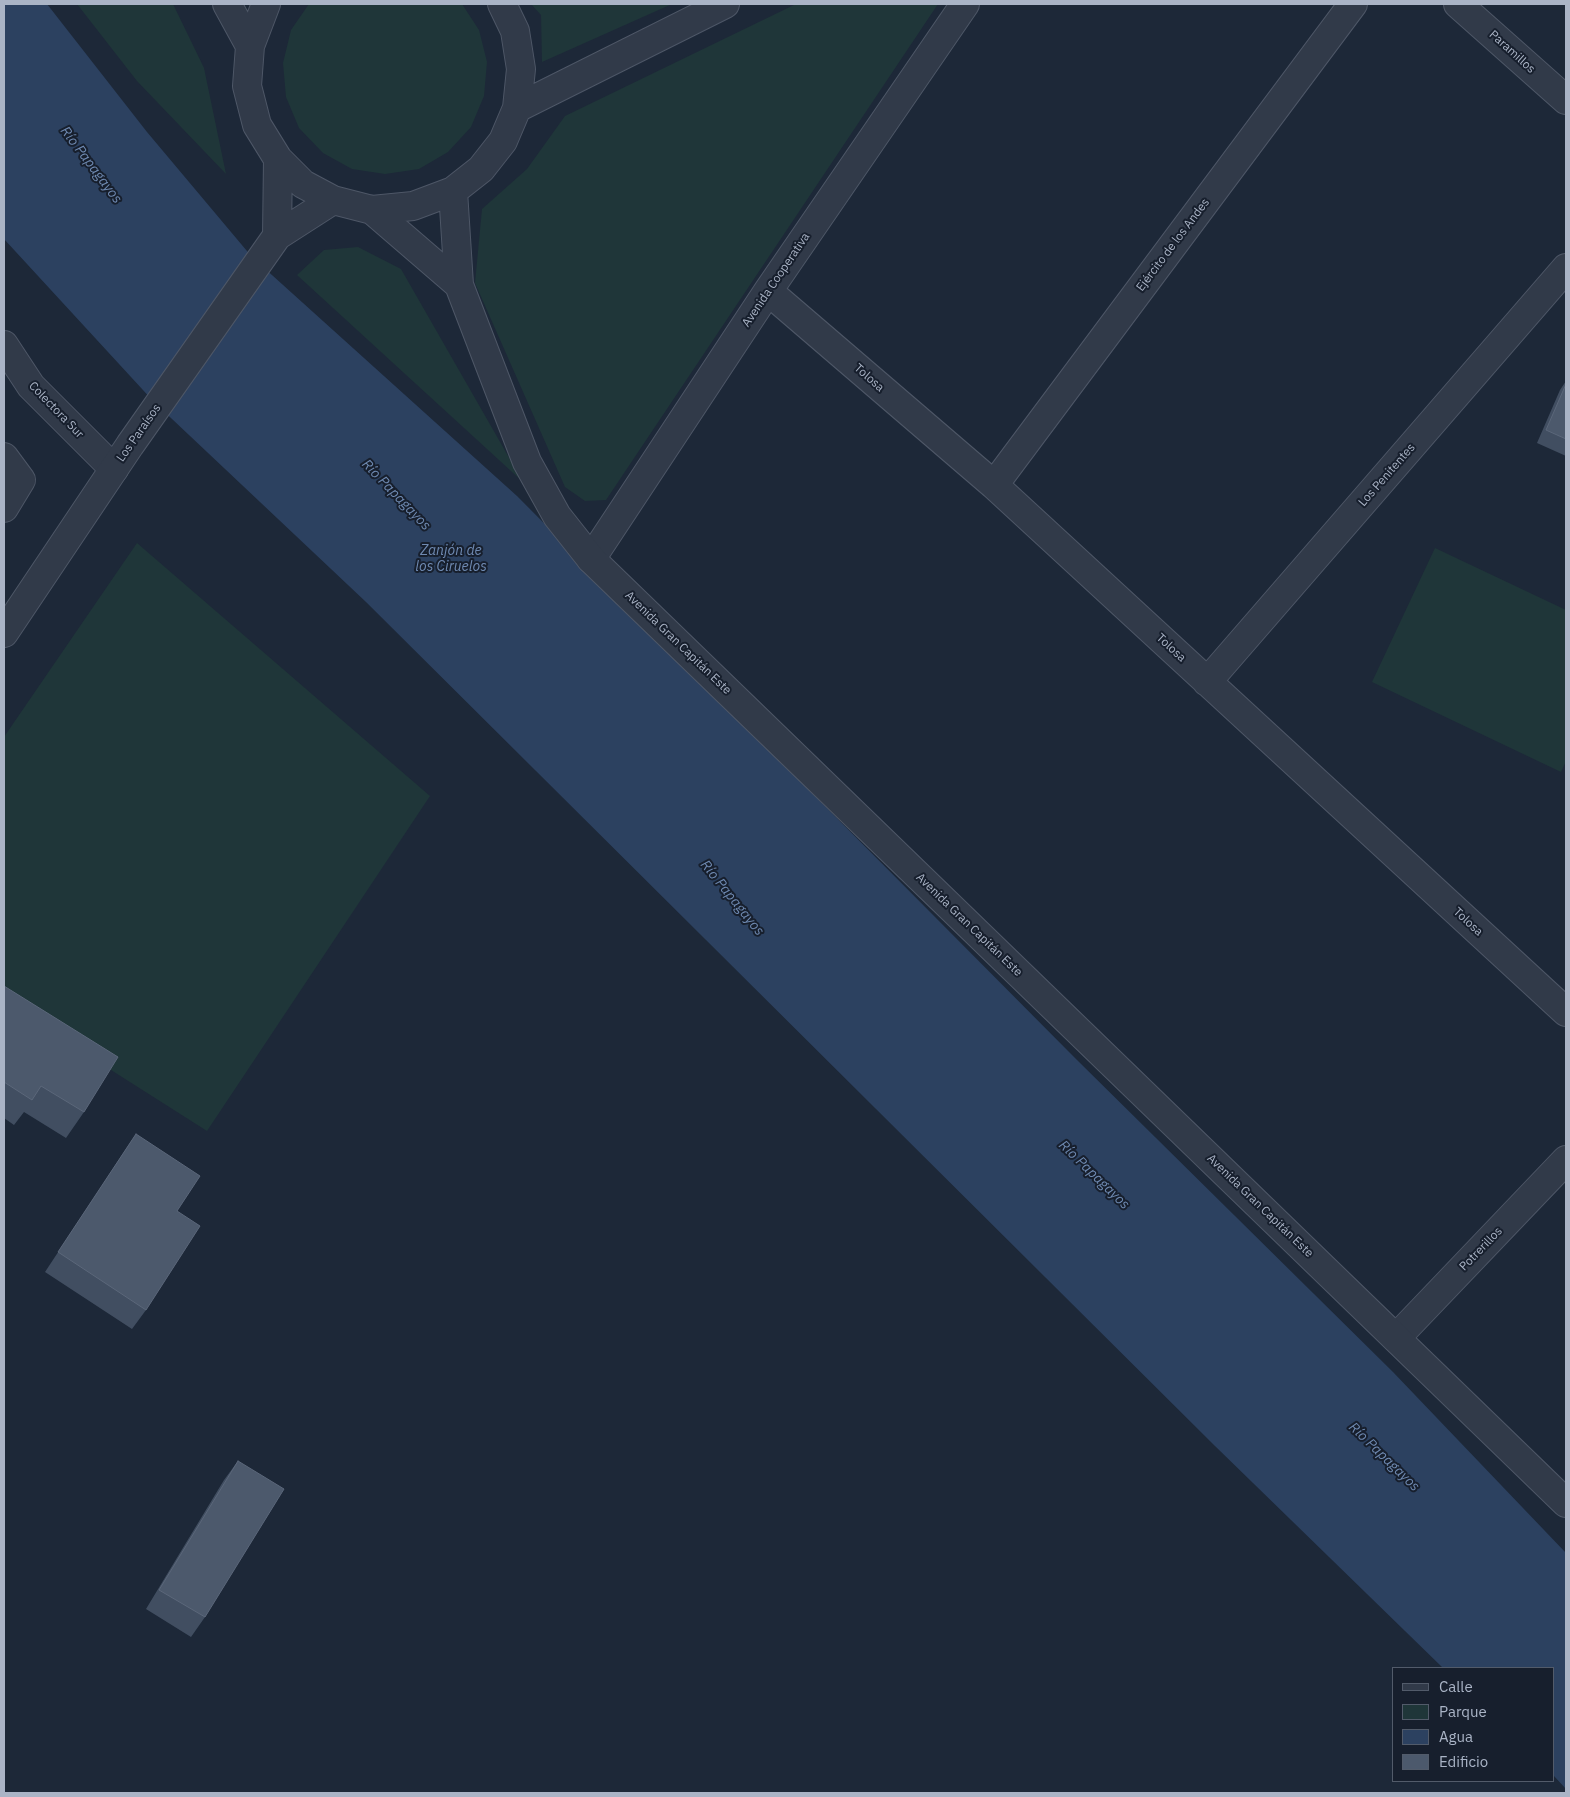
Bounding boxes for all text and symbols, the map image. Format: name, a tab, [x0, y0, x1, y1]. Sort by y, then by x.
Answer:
street label: Paramillos	[1486, 28, 1538, 76]
water label: Río Papagayos	[57, 123, 125, 207]
street label: Ejército de los Andes	[1133, 196, 1213, 294]
street label: Avenida Cooperativa	[739, 230, 813, 330]
street label: Tolosa	[851, 361, 887, 395]
street label: Colectora Sur	[26, 379, 86, 441]
street label: Los Paraísos	[114, 401, 164, 465]
street label: Los Penitentes	[1356, 441, 1418, 509]
water label: Río Papagayos	[358, 456, 434, 534]
water label: Zanjón de los Ciruelos	[415, 543, 487, 576]
street label: Avenida Gran Capitán Este	[622, 588, 734, 698]
street label: Tolosa	[1153, 631, 1189, 665]
water label: Río Papagayos	[697, 857, 767, 939]
street label: Avenida Gran Capitán Este	[913, 870, 1025, 980]
street label: Tolosa	[1450, 905, 1486, 939]
water label: Río Papagayos	[1055, 1137, 1133, 1213]
street label: Avenida Gran Capitán Este	[1204, 1151, 1316, 1261]
street label: Potrerillos	[1457, 1224, 1505, 1274]
water label: Río Papagayos	[1345, 1419, 1423, 1495]
legend	[1392, 1667, 1555, 1782]
text: Calle	[1439, 1677, 1473, 1696]
text: Parque	[1439, 1702, 1487, 1721]
text: Agua	[1439, 1727, 1473, 1746]
text: Edificio	[1439, 1752, 1488, 1771]

